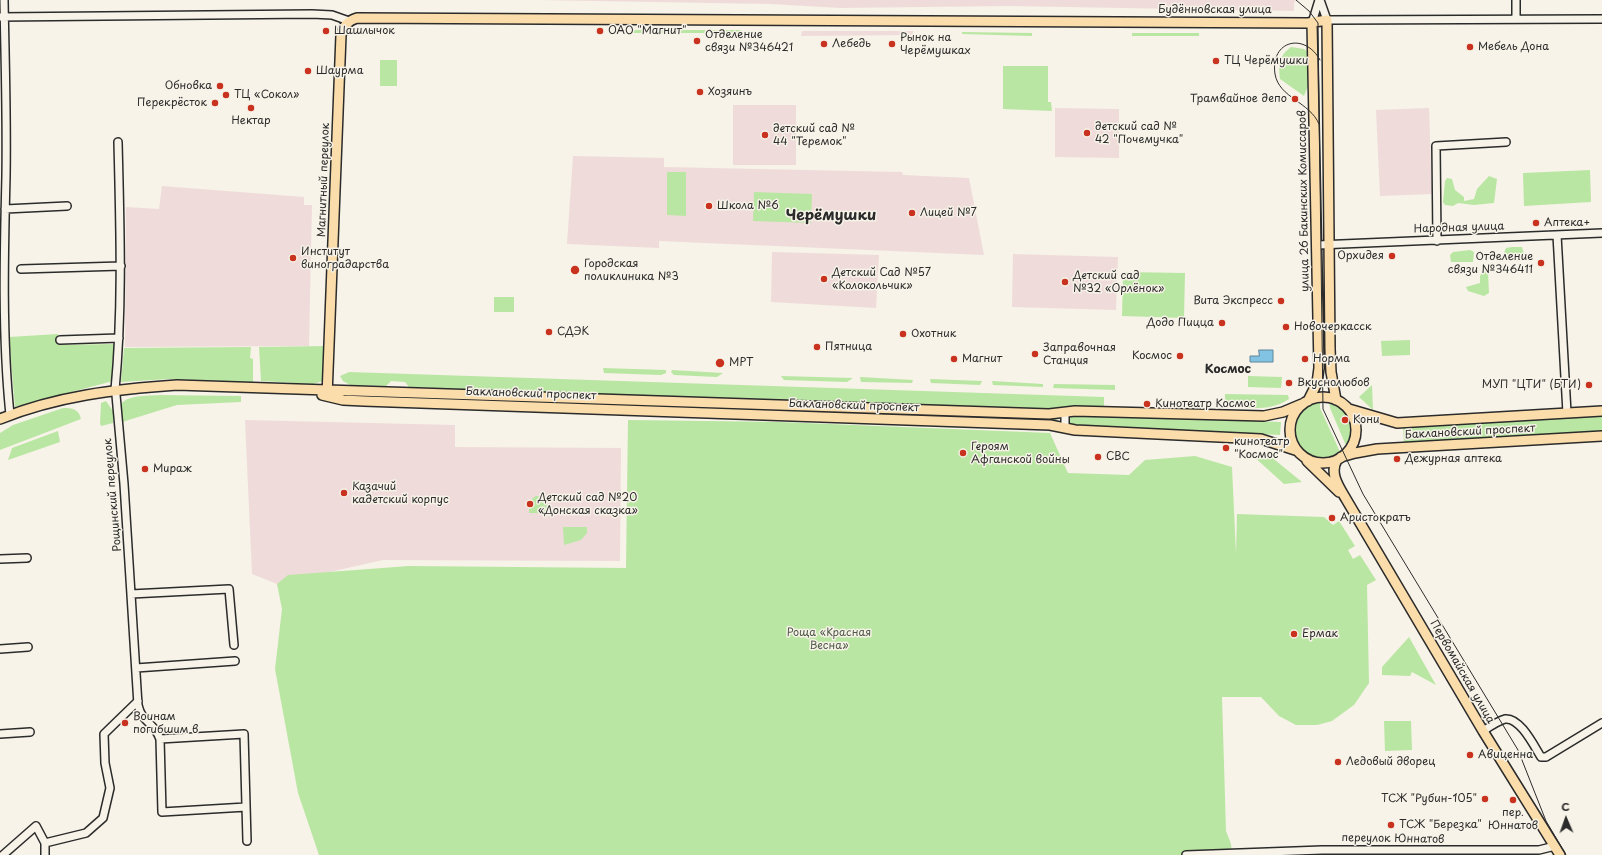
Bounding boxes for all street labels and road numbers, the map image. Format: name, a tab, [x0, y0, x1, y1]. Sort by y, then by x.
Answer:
street label: Будённовская улица	[1158, 3, 1272, 17]
street label: улица 26 Бакинских Комиссаров	[1296, 110, 1312, 292]
street label: Магнитный переулок	[315, 123, 333, 237]
street label: Народная улица	[1413, 220, 1505, 236]
street label: Баклановский проспект	[465, 385, 597, 403]
street label: Баклановский проспект	[788, 397, 920, 415]
street label: Баклановский проспект	[1404, 422, 1536, 442]
street label: Рощинский переулок	[101, 438, 125, 552]
street label: Первомайская улица	[1427, 618, 1497, 726]
street label: переулок Юннатов	[1341, 832, 1445, 846]

